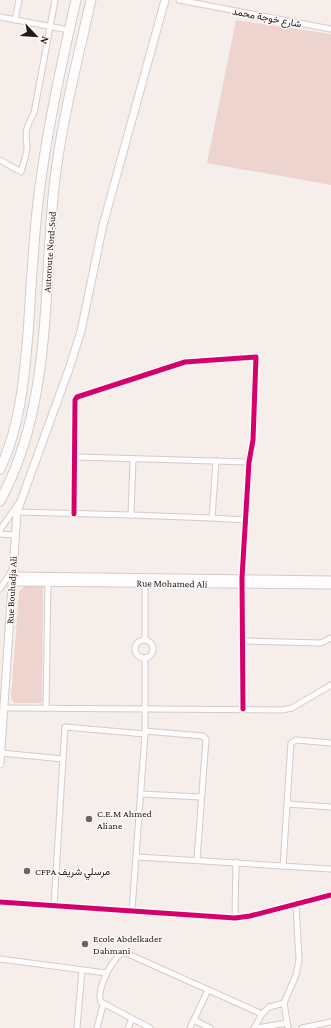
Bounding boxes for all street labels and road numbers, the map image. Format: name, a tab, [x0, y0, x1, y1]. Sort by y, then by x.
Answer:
street label: شارع خوجة محمد	[231, 5, 302, 31]
street label: Autoroute Nord-Sud	[41, 210, 58, 293]
street label: Rue Bouhadja Ali	[4, 555, 20, 624]
street label: Rue Mohamed Ali	[137, 577, 208, 590]

